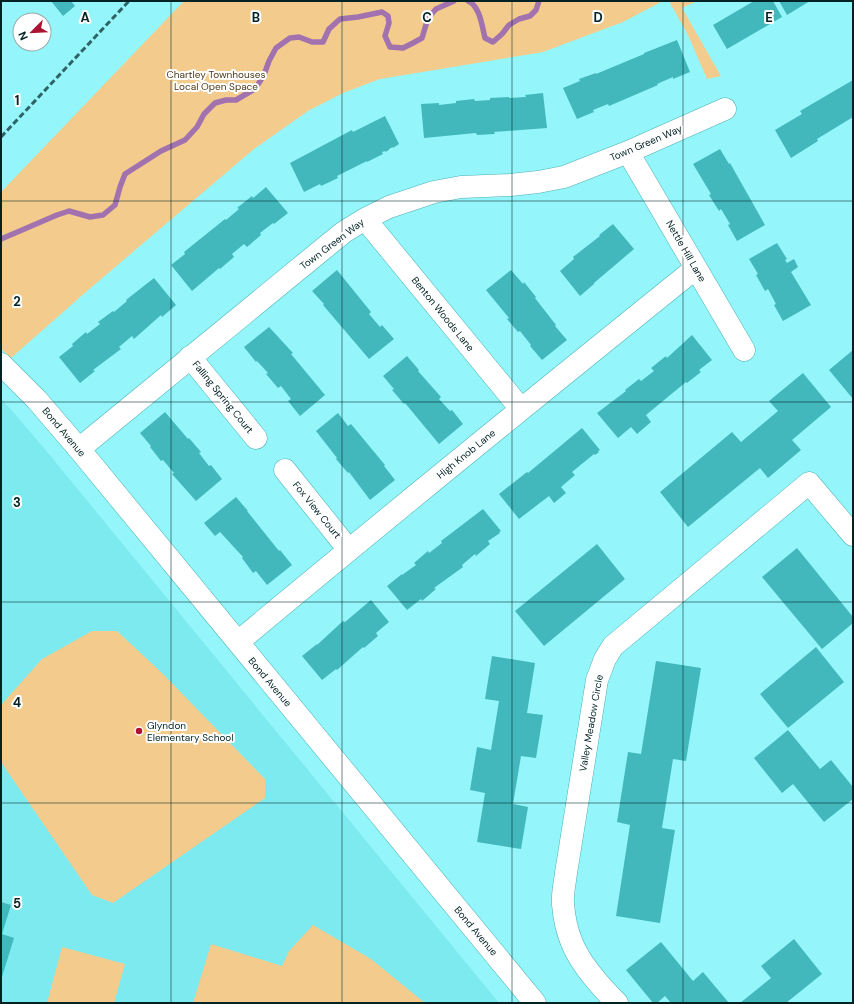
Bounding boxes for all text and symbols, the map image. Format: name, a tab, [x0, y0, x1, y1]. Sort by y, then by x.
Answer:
text: A	[80, 9, 90, 26]
text: B	[252, 9, 260, 26]
text: C	[422, 9, 432, 26]
text: D	[593, 9, 603, 26]
text: E	[765, 9, 773, 26]
north arrow	[12, 12, 52, 52]
text: N	[15, 30, 31, 43]
park label: Chartley Townhouses Local Open Space	[167, 68, 265, 93]
text: 1	[15, 92, 19, 109]
street label: Town Green Way	[608, 122, 685, 164]
street label: Town Green Way	[297, 215, 367, 272]
street label: Nettle Hill Lane	[663, 218, 709, 285]
street label: Benton Woods Lane	[409, 274, 477, 354]
text: 2	[13, 293, 21, 310]
street label: Falling Spring Court	[190, 358, 256, 436]
street label: Bond Avenue	[40, 405, 89, 460]
street label: High Knob Lane	[434, 426, 498, 482]
street label: Fox View Court	[290, 479, 344, 541]
text: 3	[13, 494, 21, 511]
street label: Bond Avenue	[246, 655, 295, 710]
street label: Valley Meadow Circle	[576, 673, 606, 773]
text: 4	[13, 694, 21, 711]
place label: Glyndon Elementary School	[147, 719, 234, 744]
marker: Glyndon Elementary School	[134, 726, 144, 736]
text: 5	[13, 895, 21, 912]
street label: Bond Avenue	[452, 904, 501, 959]

